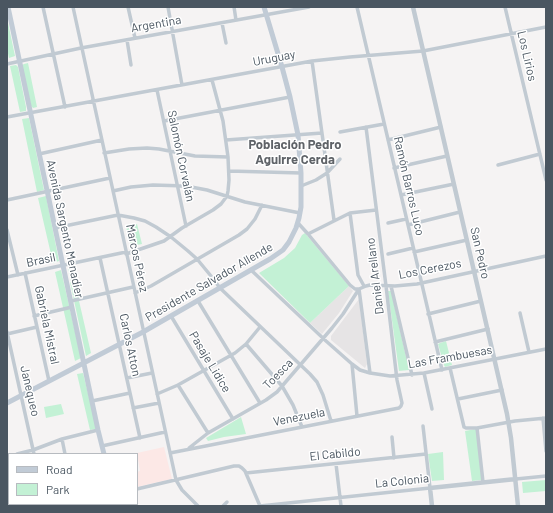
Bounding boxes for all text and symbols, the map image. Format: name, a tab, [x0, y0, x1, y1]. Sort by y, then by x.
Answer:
street label: Argentina	[130, 12, 182, 36]
street label: Los Lirios	[514, 29, 540, 83]
street label: Uruguay	[252, 47, 296, 69]
street label: Salomón Corvalán	[164, 109, 198, 203]
street label: Ramón Barros Luco	[391, 135, 427, 237]
district label: Población Pedro Aguirre Cerda	[248, 137, 342, 168]
street label: Avenida Sargento Menadier	[43, 158, 87, 300]
street label: Marcos Pérez	[123, 223, 151, 293]
street label: San Pedro	[467, 226, 493, 280]
street label: Daniel Arellano	[363, 237, 387, 315]
street label: Presidente Salvador Allende	[143, 240, 275, 324]
street label: Brasil	[25, 250, 57, 270]
street label: Los Cerezos	[397, 256, 463, 282]
street label: Gabriela Mistral	[32, 284, 62, 366]
street label: Carlos Atton	[116, 312, 144, 378]
street label: Pasaje Lidice	[186, 329, 234, 395]
street label: Las Frambuesas	[407, 343, 493, 371]
street label: Toesca	[260, 356, 296, 392]
street label: Janequeo	[17, 364, 43, 418]
street label: Venezuela	[272, 405, 326, 429]
street label: El Cabildo	[309, 444, 361, 464]
legend	[8, 453, 138, 505]
text: Road	[46, 462, 73, 476]
street label: La Colonia	[374, 471, 430, 491]
text: Park	[46, 482, 70, 496]

